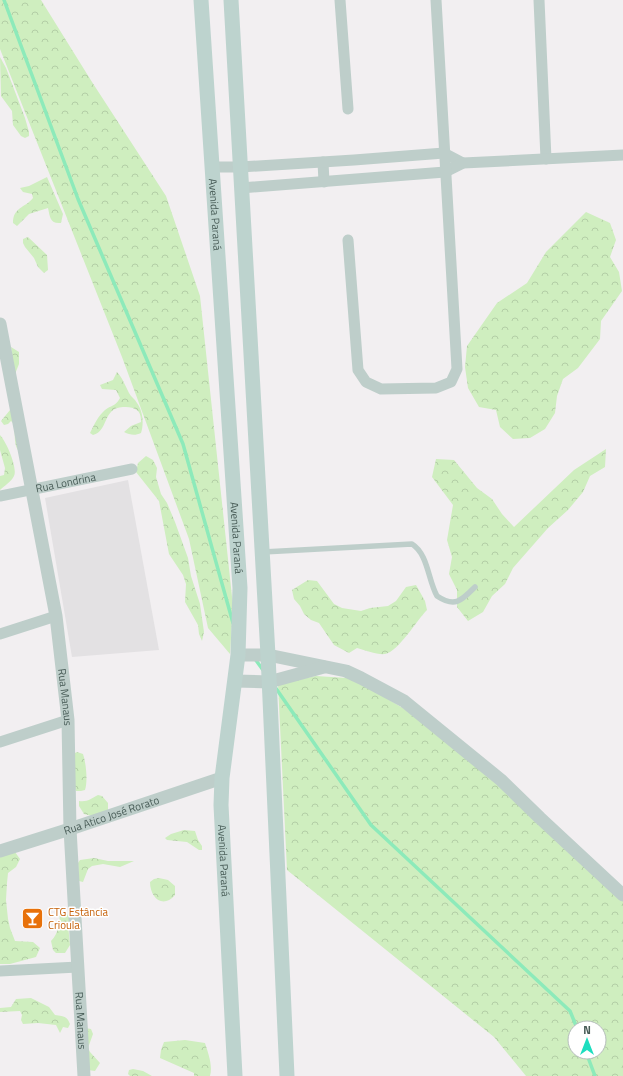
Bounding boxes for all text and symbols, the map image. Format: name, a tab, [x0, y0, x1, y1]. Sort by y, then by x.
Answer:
street label: Avenida Paraná	[205, 178, 226, 251]
street label: Rua Londrina	[34, 469, 98, 497]
street label: Avenida Paraná	[226, 501, 247, 575]
street label: Rua Manaus	[54, 668, 76, 726]
street label: Rua Atico José Rorato	[62, 792, 161, 839]
street label: Avenida Paraná	[214, 824, 234, 897]
place label: CTG Estância Crioula	[48, 904, 108, 933]
bar icon: CTG Estância Crioula	[20, 905, 46, 931]
street label: Rua Manaus	[71, 991, 90, 1050]
north arrow	[567, 1020, 607, 1060]
text: N	[583, 1022, 591, 1038]

